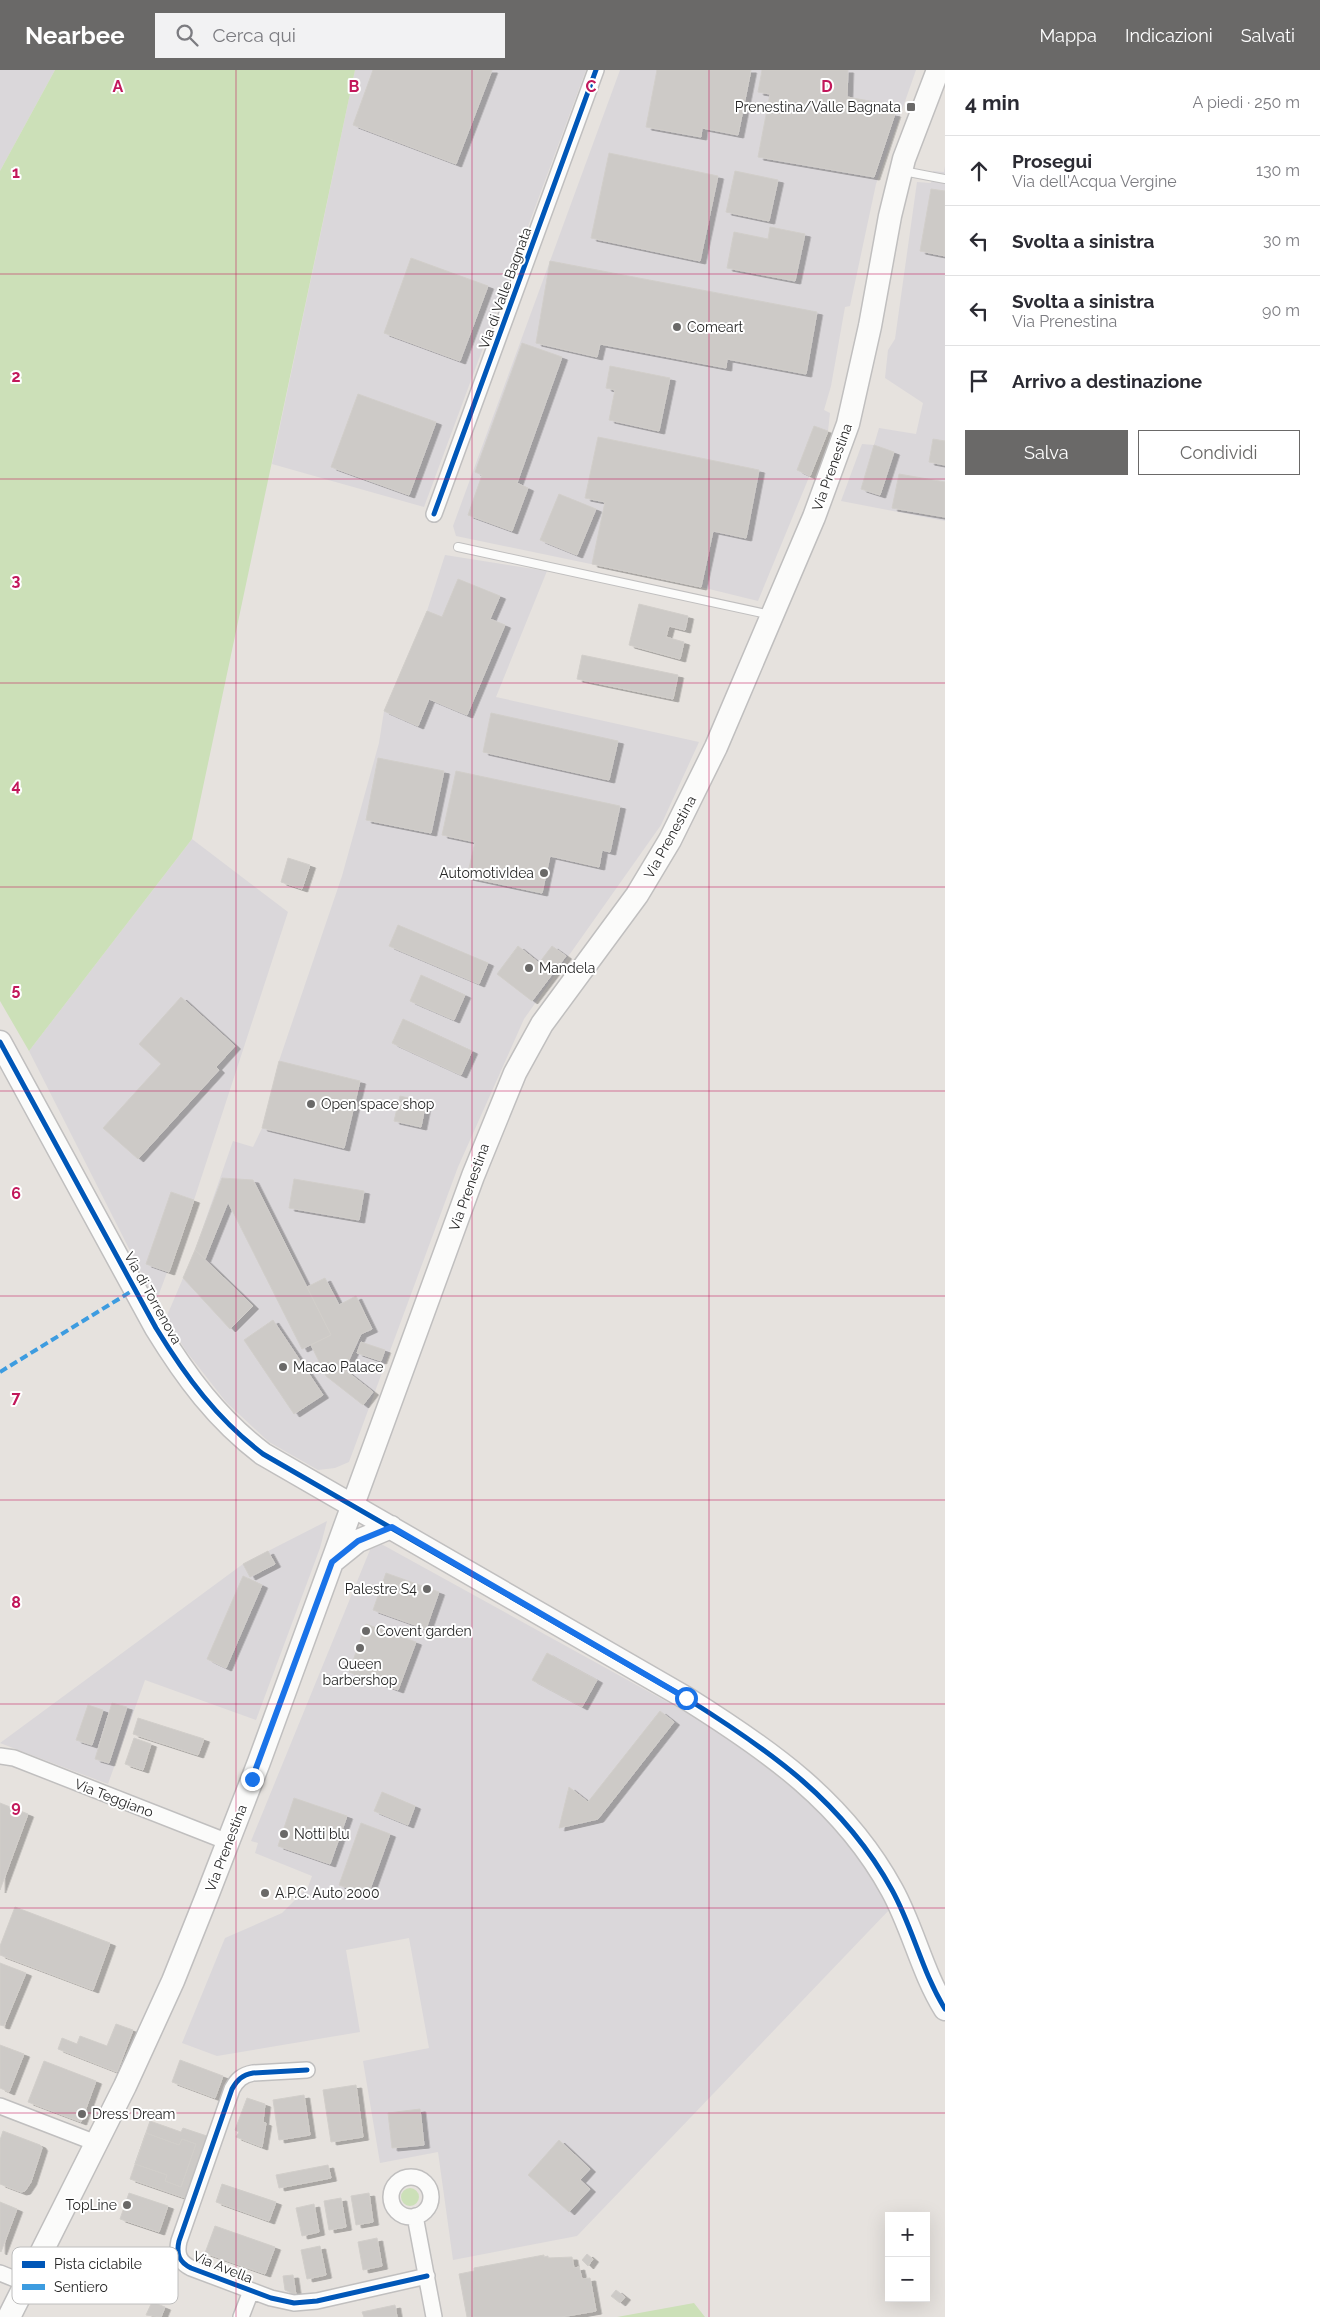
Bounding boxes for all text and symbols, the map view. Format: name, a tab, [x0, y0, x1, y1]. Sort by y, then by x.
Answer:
search box	[155, 13, 505, 58]
text: Nearbee	[25, 21, 125, 50]
icon: search	[173, 21, 201, 49]
text: Cerca qui	[213, 24, 296, 46]
text: Mappa	[1039, 25, 1097, 46]
text: Indicazioni	[1125, 25, 1213, 46]
text: Salvati	[1241, 25, 1295, 46]
text: A	[113, 77, 124, 96]
text: B	[349, 77, 360, 96]
text: C	[586, 77, 597, 96]
text: D	[821, 77, 833, 96]
text: 4 min	[965, 90, 1020, 115]
text: A piedi · 250 m	[1193, 93, 1300, 112]
place label: Prenestina/Valle Bagnata	[735, 99, 901, 115]
marker: Prenestina/Valle Bagnata	[905, 101, 917, 113]
text: Prosegui	[1012, 150, 1092, 172]
icon: ahead	[965, 157, 993, 185]
text: 130 m	[1256, 161, 1300, 180]
text: 1	[12, 163, 20, 182]
text: Via dell'Acqua Vergine	[1012, 172, 1177, 191]
street label: Via di Valle Bagnata	[476, 225, 534, 351]
icon: left	[965, 227, 993, 255]
text: Svolta a sinistra	[1012, 230, 1154, 252]
text: 30 m	[1263, 231, 1300, 250]
text: Svolta a sinistra	[1012, 290, 1154, 312]
icon: left	[965, 297, 993, 325]
text: 90 m	[1262, 301, 1300, 320]
text: Via Prenestina	[1012, 312, 1117, 331]
place label: Comeart	[687, 319, 744, 335]
marker: Comeart	[671, 321, 683, 333]
text: 2	[11, 367, 21, 386]
icon: arrive	[965, 367, 993, 395]
text: Arrivo a destinazione	[1012, 370, 1202, 392]
street label: Via Prenestina	[809, 421, 855, 513]
button: Salva	[965, 430, 1128, 475]
button: Condividi	[1138, 430, 1300, 475]
text: 3	[12, 571, 21, 590]
text: 4	[11, 776, 21, 795]
street label: Via Prenestina	[641, 793, 699, 881]
place label: AutomotivIdea	[439, 865, 534, 881]
marker: AutomotivIdea	[538, 867, 550, 879]
place label: Mandela	[539, 960, 595, 976]
marker: Mandela	[523, 962, 535, 974]
text: 5	[12, 980, 21, 999]
place label: Open space shop	[321, 1096, 435, 1112]
marker: Open space shop	[305, 1098, 317, 1110]
street label: Via Prenestina	[446, 1141, 492, 1233]
text: 6	[11, 1184, 21, 1203]
street label: Via di Torrenova	[121, 1249, 185, 1347]
place label: Macao Palace	[293, 1359, 384, 1375]
marker: Macao Palace	[277, 1361, 289, 1373]
text: 7	[12, 1388, 21, 1407]
place label: Palestre S4	[345, 1581, 417, 1597]
marker: Palestre S4	[421, 1583, 433, 1595]
text: 8	[11, 1593, 21, 1612]
place label: Covent garden	[376, 1623, 472, 1639]
marker: Covent garden	[360, 1625, 372, 1637]
marker: Queen barbershop	[354, 1642, 366, 1654]
place label: Queen barbershop	[323, 1656, 398, 1688]
route start	[675, 1687, 698, 1710]
route end	[241, 1768, 264, 1791]
street label: Via Teggiano	[72, 1776, 156, 1820]
text: 9	[11, 1797, 21, 1816]
street label: Via Prenestina	[202, 1802, 250, 1894]
place label: Notti blu	[294, 1826, 350, 1842]
marker: Notti blu	[278, 1828, 290, 1840]
place label: A.P.C. Auto 2000	[275, 1885, 379, 1901]
marker: A.P.C. Auto 2000	[259, 1887, 271, 1899]
place label: Dress Dream	[92, 2106, 175, 2122]
marker: Dress Dream	[76, 2108, 88, 2120]
place label: TopLine	[66, 2197, 117, 2213]
marker: TopLine	[121, 2199, 133, 2211]
map controls	[885, 2212, 930, 2302]
button: +	[885, 2212, 930, 2257]
legend	[12, 2247, 178, 2304]
street label: Via Avella	[191, 2248, 255, 2286]
text: Pista ciclabile	[54, 2256, 142, 2272]
button: −	[885, 2257, 930, 2302]
text: Sentiero	[54, 2279, 108, 2295]

